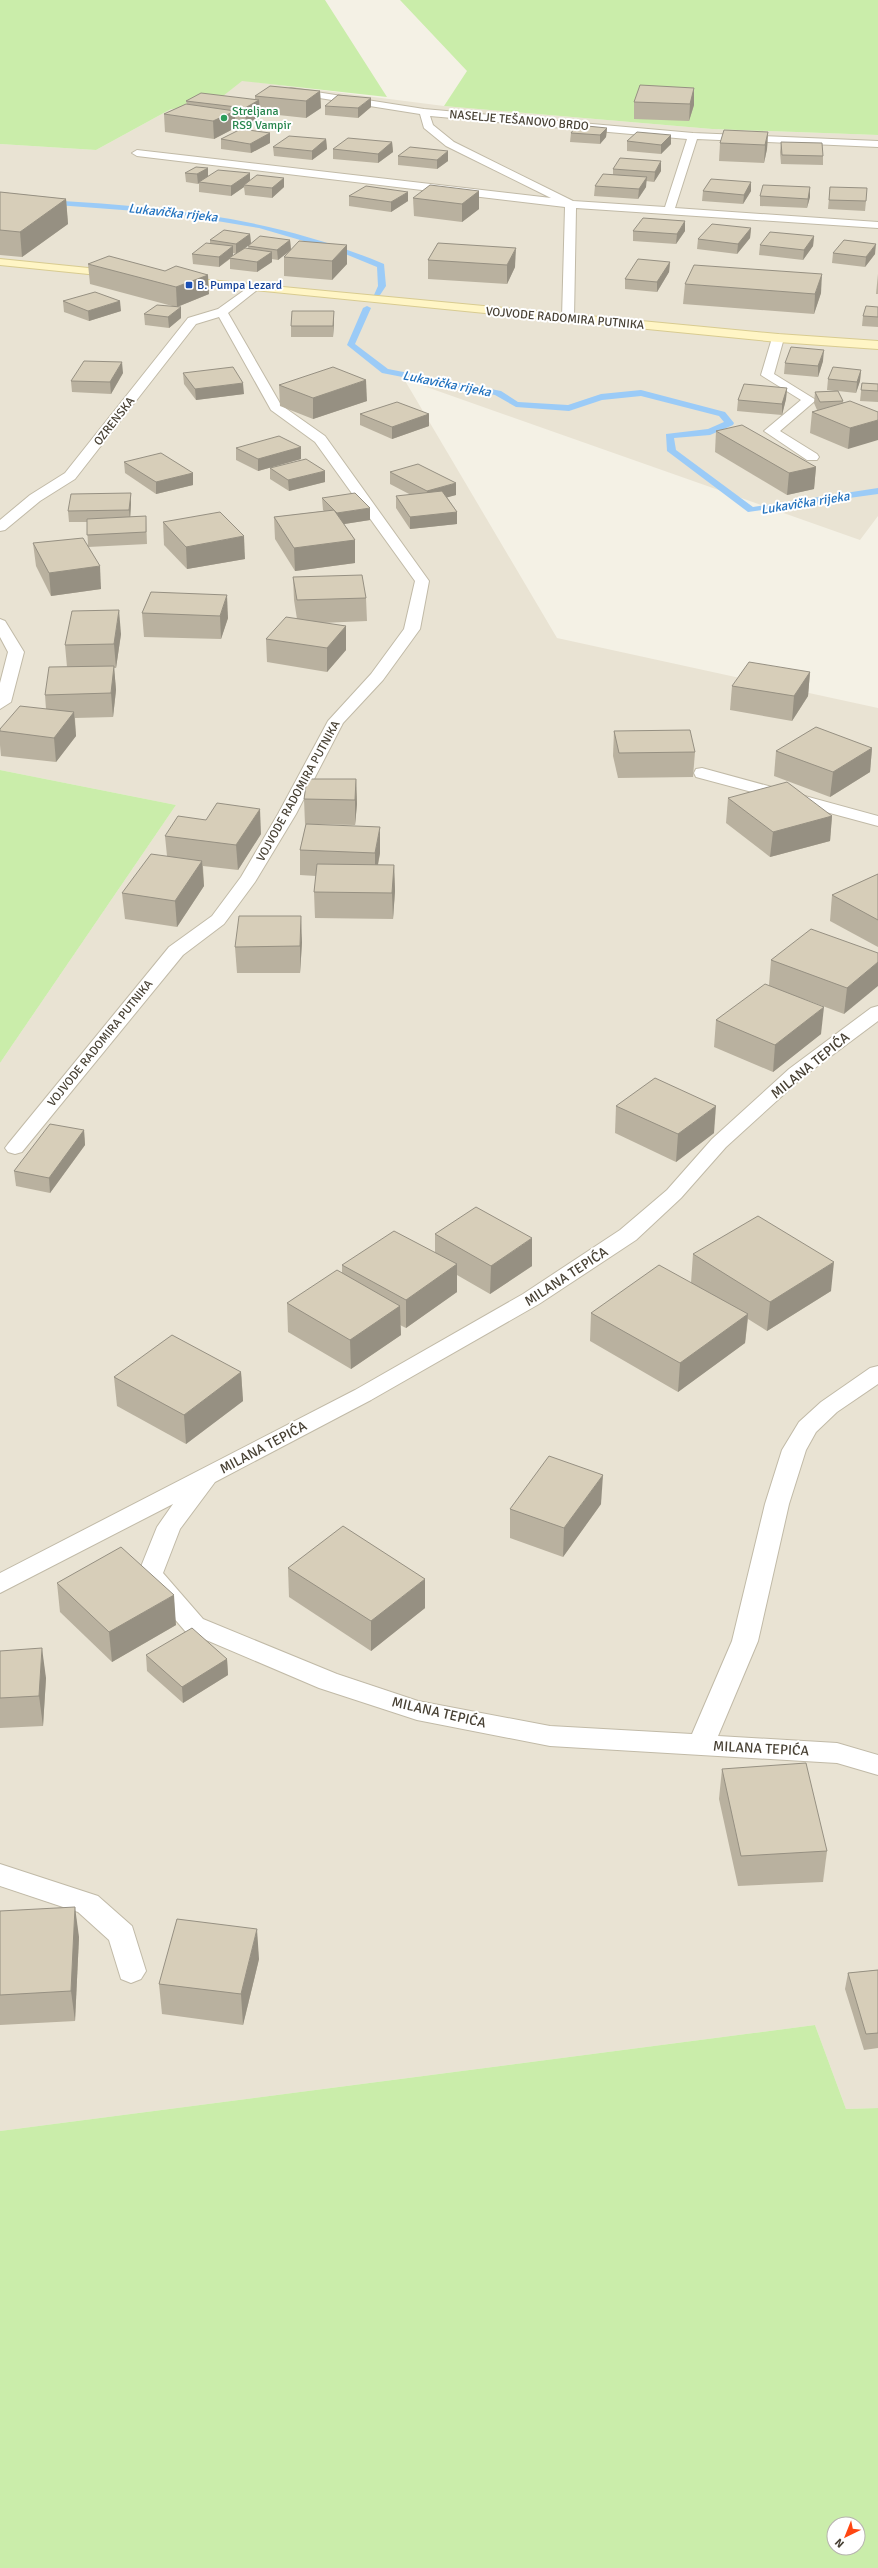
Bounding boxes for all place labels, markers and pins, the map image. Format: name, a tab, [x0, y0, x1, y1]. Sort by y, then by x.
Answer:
place label: Streljana RS9 Vampir	[232, 104, 292, 133]
marker: Streljana RS9 Vampir	[219, 113, 229, 123]
place label: B. Pumpa Lezard	[197, 278, 282, 293]
marker: B. Pumpa Lezard	[184, 280, 194, 290]

